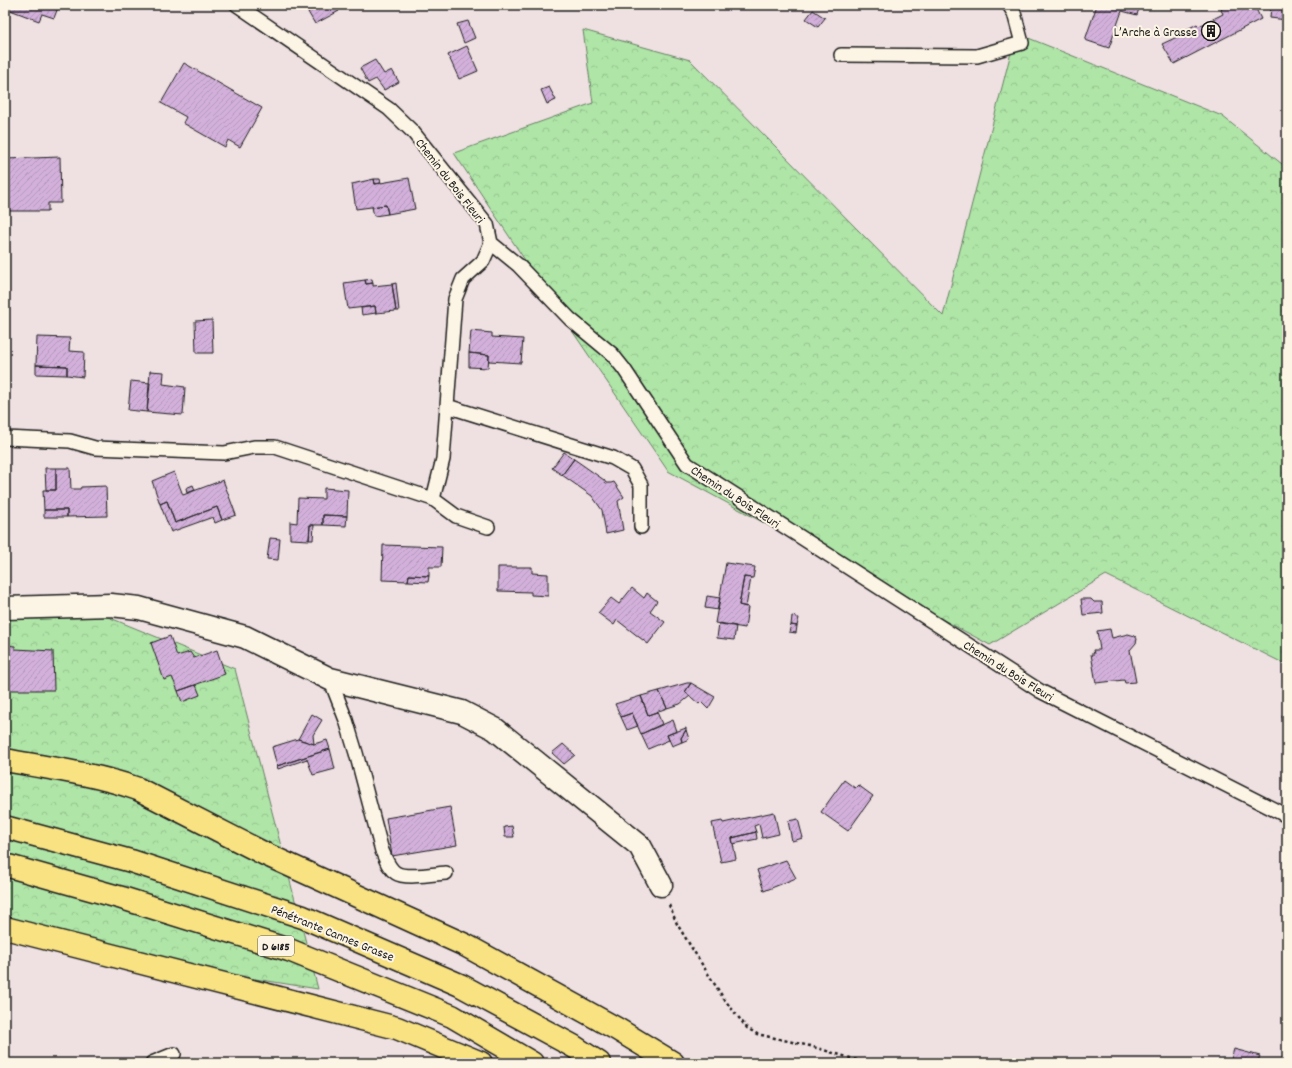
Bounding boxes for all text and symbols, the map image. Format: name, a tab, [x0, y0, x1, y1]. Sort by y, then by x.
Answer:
building icon: L’Arche à Grasse	[1200, 20, 1222, 42]
place label: L’Arche à Grasse	[1114, 24, 1197, 43]
street label: Chemin du Bois Fleuri	[410, 135, 489, 229]
street label: Chemin du Bois Fleuri	[686, 462, 784, 535]
street label: Chemin du Bois Fleuri	[959, 637, 1057, 708]
street label: Pénétrante Cannes Grasse	[268, 901, 397, 968]
road number: D 6185	[258, 936, 294, 956]

